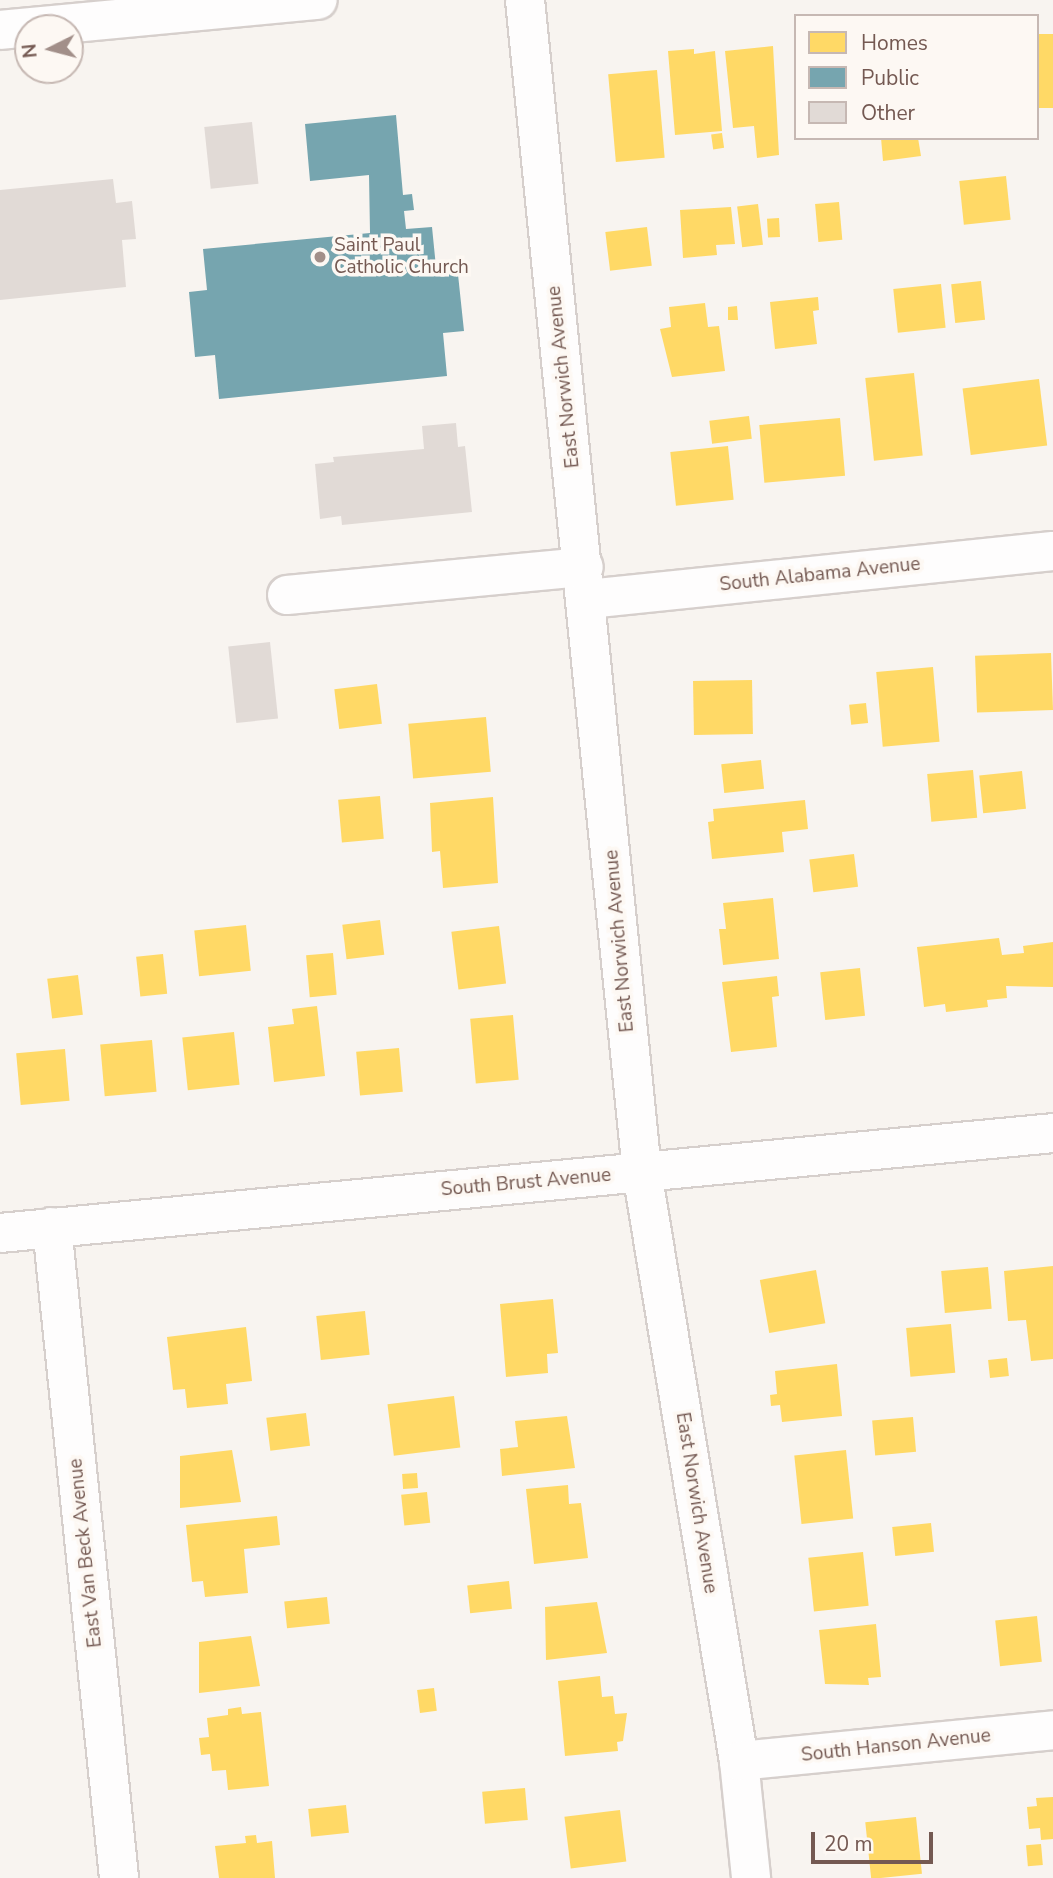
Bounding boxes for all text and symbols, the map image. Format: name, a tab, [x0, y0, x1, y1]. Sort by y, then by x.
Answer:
north arrow	[14, 14, 84, 84]
legend	[794, 14, 1039, 140]
text: Homes	[861, 29, 928, 57]
text: N	[16, 43, 44, 59]
text: Public	[861, 64, 919, 92]
text: Other	[861, 99, 915, 127]
place label: Saint Paul Catholic Church	[334, 235, 469, 279]
marker: Saint Paul Catholic Church	[312, 249, 328, 265]
street label: East Norwich Avenue	[543, 285, 585, 469]
street label: South Alabama Avenue	[718, 553, 922, 597]
street label: East Norwich Avenue	[601, 849, 639, 1033]
street label: South Brust Avenue	[440, 1164, 612, 1202]
street label: East Norwich Avenue	[670, 1411, 722, 1595]
street label: East Van Beck Avenue	[65, 1457, 107, 1649]
street label: South Hanson Avenue	[800, 1725, 992, 1767]
scale bar	[815, 1818, 937, 1862]
text: 20 m	[824, 1830, 873, 1858]

